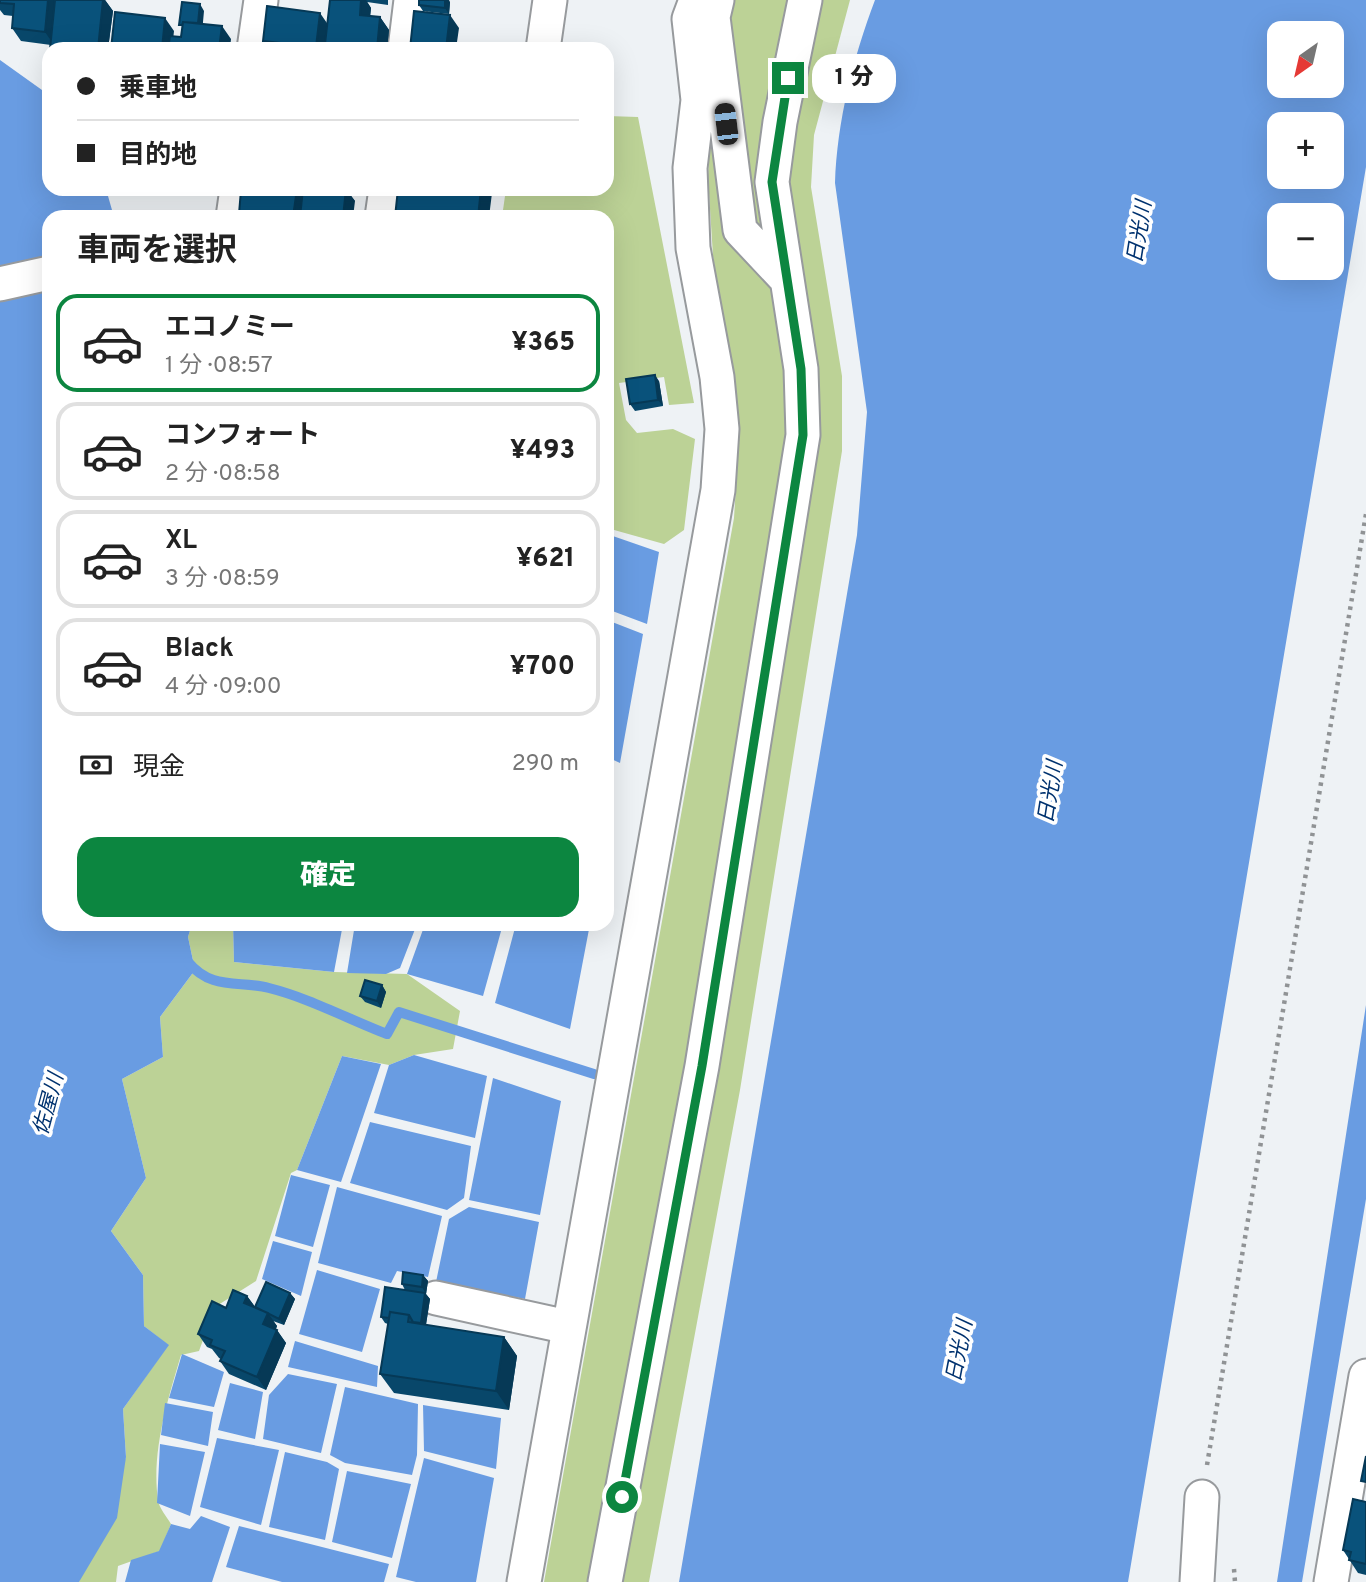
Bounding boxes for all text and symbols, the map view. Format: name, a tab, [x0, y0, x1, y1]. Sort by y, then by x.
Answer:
north arrow	[1267, 21, 1344, 98]
map controls	[1267, 21, 1344, 280]
callout: 1 分	[812, 54, 896, 102]
route end	[772, 62, 804, 94]
text: 1 分	[835, 64, 873, 93]
text: 乗車地	[119, 73, 197, 106]
car	[714, 102, 739, 146]
button: +	[1267, 112, 1344, 189]
text: 目的地	[119, 140, 197, 173]
water label: 日光川	[1122, 197, 1159, 265]
button: −	[1267, 203, 1344, 280]
text: 車両を選択	[77, 232, 237, 272]
icon: car	[81, 312, 144, 375]
text: エコノミー	[165, 312, 295, 345]
text: ¥365	[511, 327, 575, 360]
text: 1 分 · 08:57	[165, 352, 273, 381]
icon: car	[81, 420, 144, 483]
text: コンフォート	[165, 420, 320, 453]
text: ¥493	[510, 435, 575, 468]
text: 2 分 · 08:58	[165, 460, 281, 489]
text: XL	[165, 525, 197, 558]
icon: car	[81, 528, 144, 591]
text: ¥621	[516, 543, 575, 576]
text: 3 分 · 08:59	[165, 565, 280, 594]
text: Black	[165, 633, 234, 666]
icon: car	[81, 636, 144, 699]
text: ¥700	[510, 651, 575, 684]
text: 4 分 · 09:00	[165, 673, 282, 702]
icon: cash	[77, 746, 115, 784]
text: 290 m	[512, 750, 579, 779]
text: 現金	[133, 752, 185, 785]
water label: 日光川	[1033, 757, 1070, 825]
button: 確定	[77, 837, 579, 917]
water label: 佐屋川	[28, 1069, 71, 1138]
water label: 日光川	[941, 1316, 980, 1385]
route start	[606, 1481, 638, 1513]

